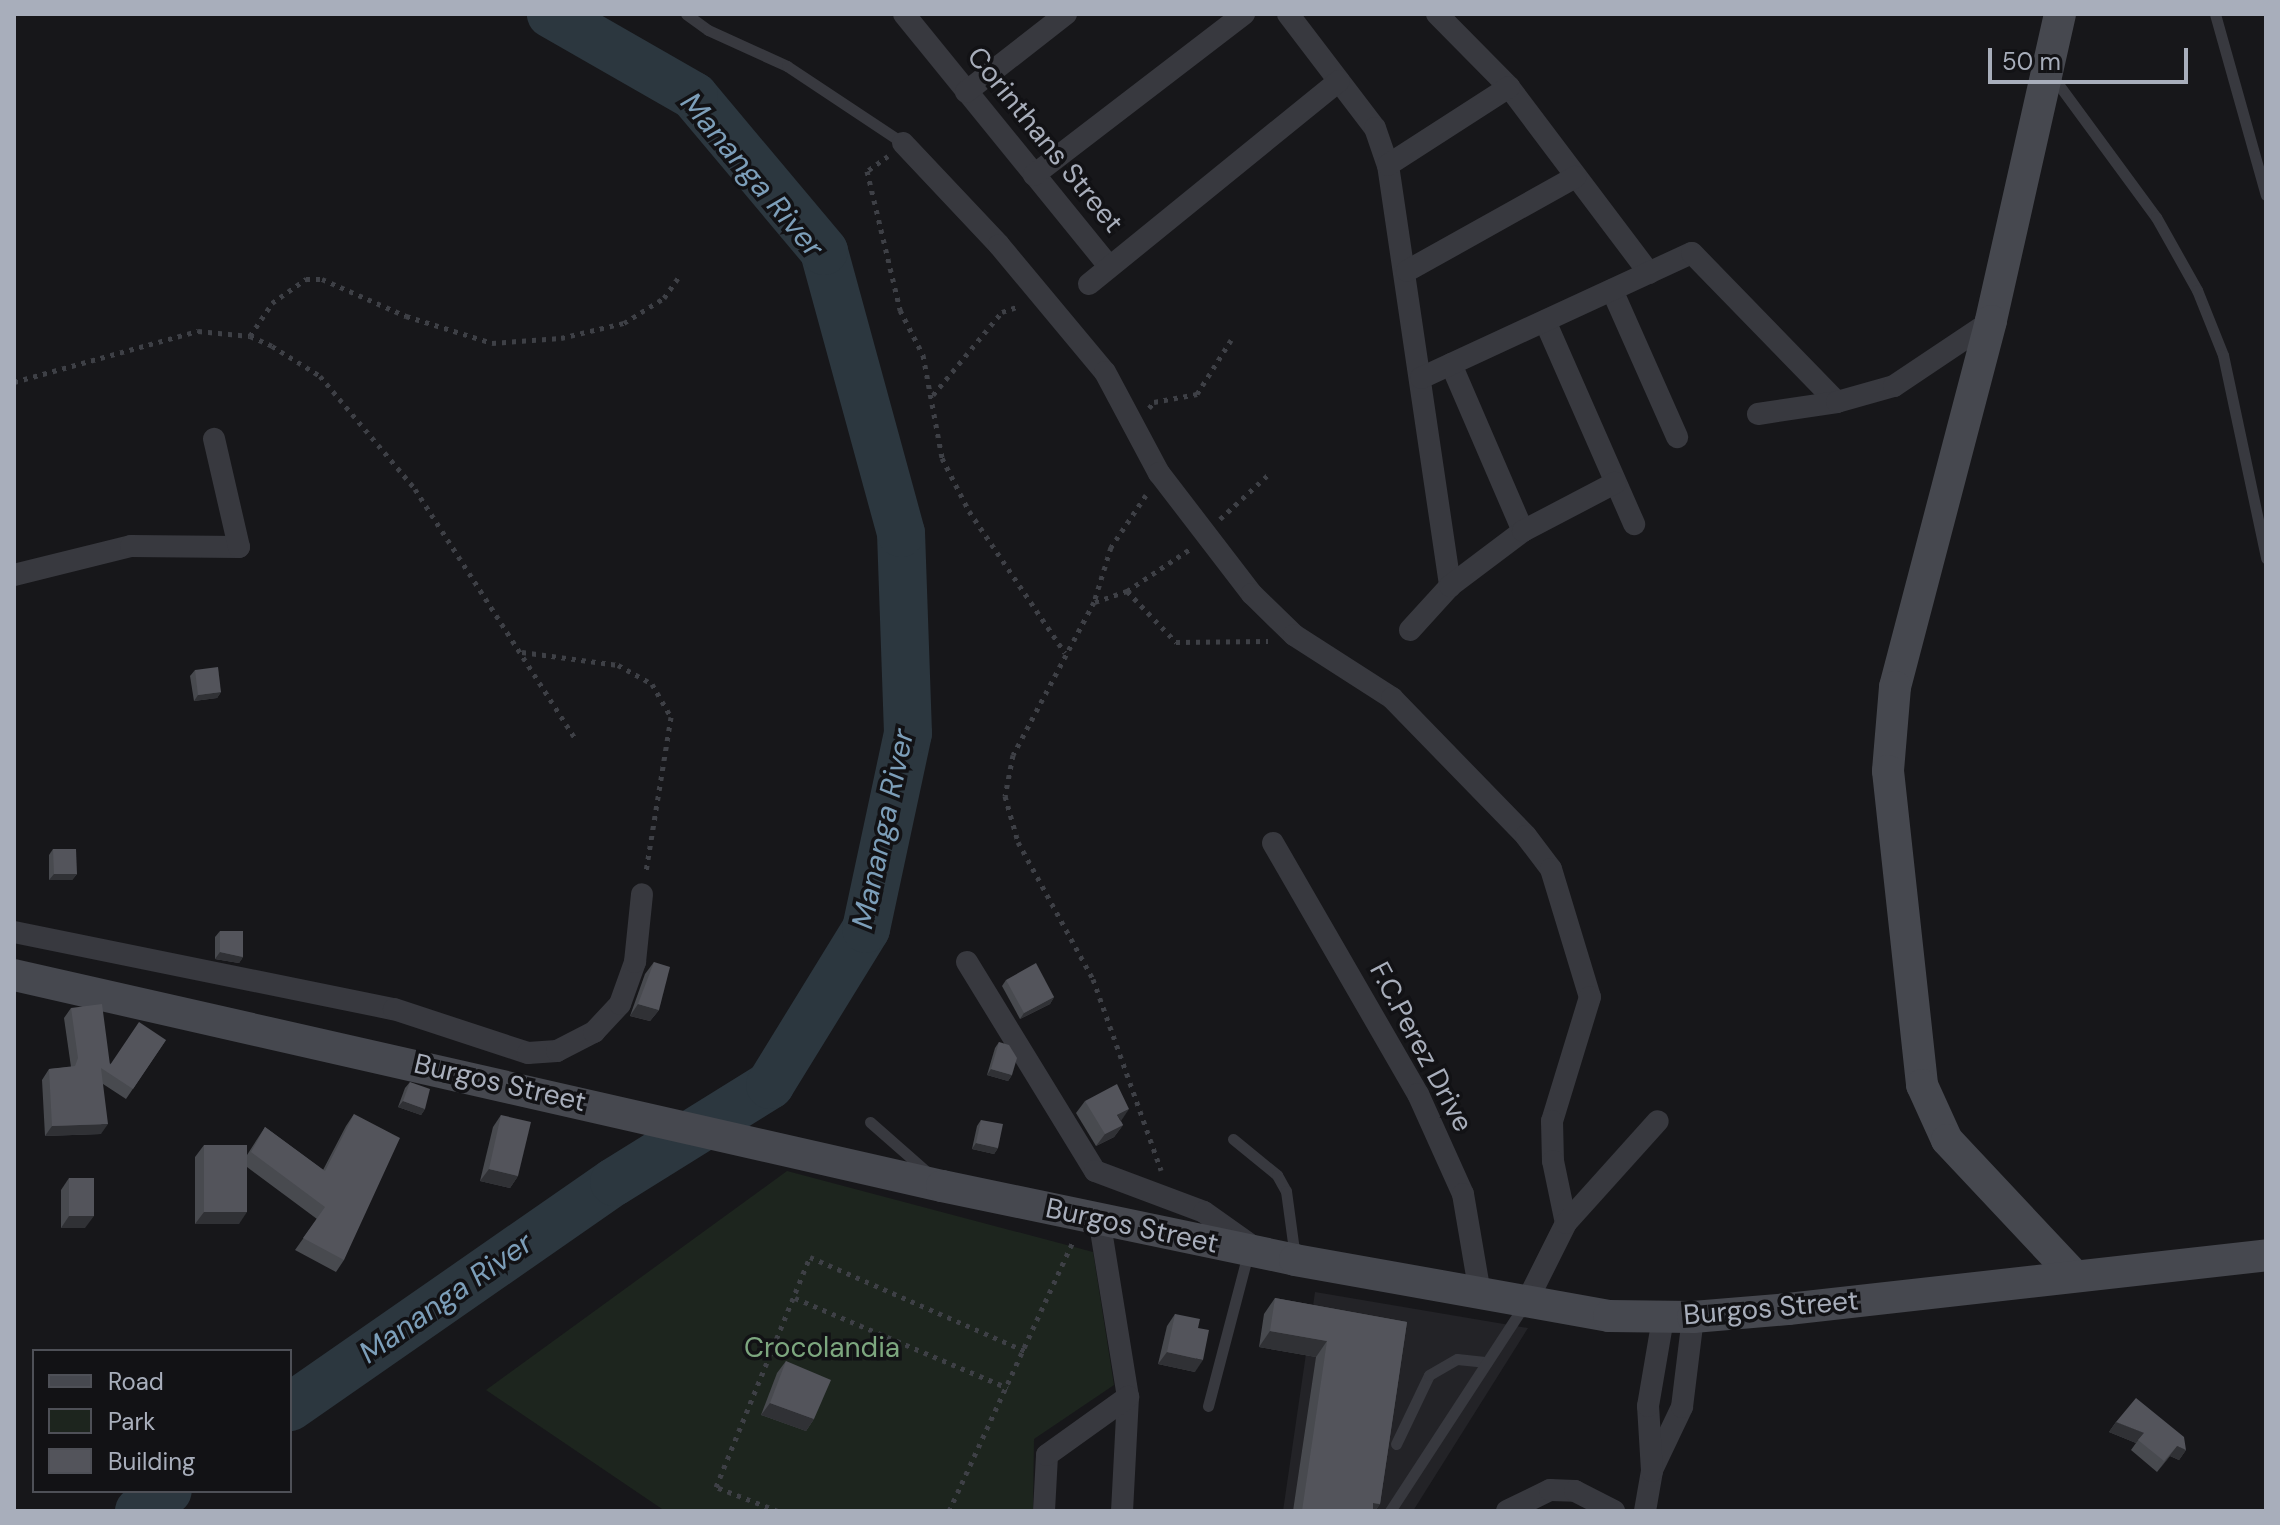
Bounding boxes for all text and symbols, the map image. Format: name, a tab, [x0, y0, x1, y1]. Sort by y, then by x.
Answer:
scale bar	[1992, 32, 2192, 82]
street label: Corinthans Street	[960, 40, 1130, 240]
text: 50 m	[2002, 46, 2061, 77]
water label: Mananga River	[673, 86, 831, 264]
water label: Mananga River	[844, 726, 922, 932]
street label: F.C.Perez Drive	[1362, 956, 1480, 1138]
street label: Burgos Street	[411, 1047, 589, 1119]
street label: Burgos Street	[1043, 1191, 1221, 1261]
water label: Mananga River	[352, 1225, 540, 1371]
street label: Burgos Street	[1682, 1284, 1860, 1332]
park label: Crocolandia	[744, 1331, 900, 1365]
legend	[32, 1349, 292, 1493]
text: Road	[108, 1366, 164, 1397]
text: Park	[108, 1406, 155, 1437]
text: Building	[108, 1446, 195, 1477]

